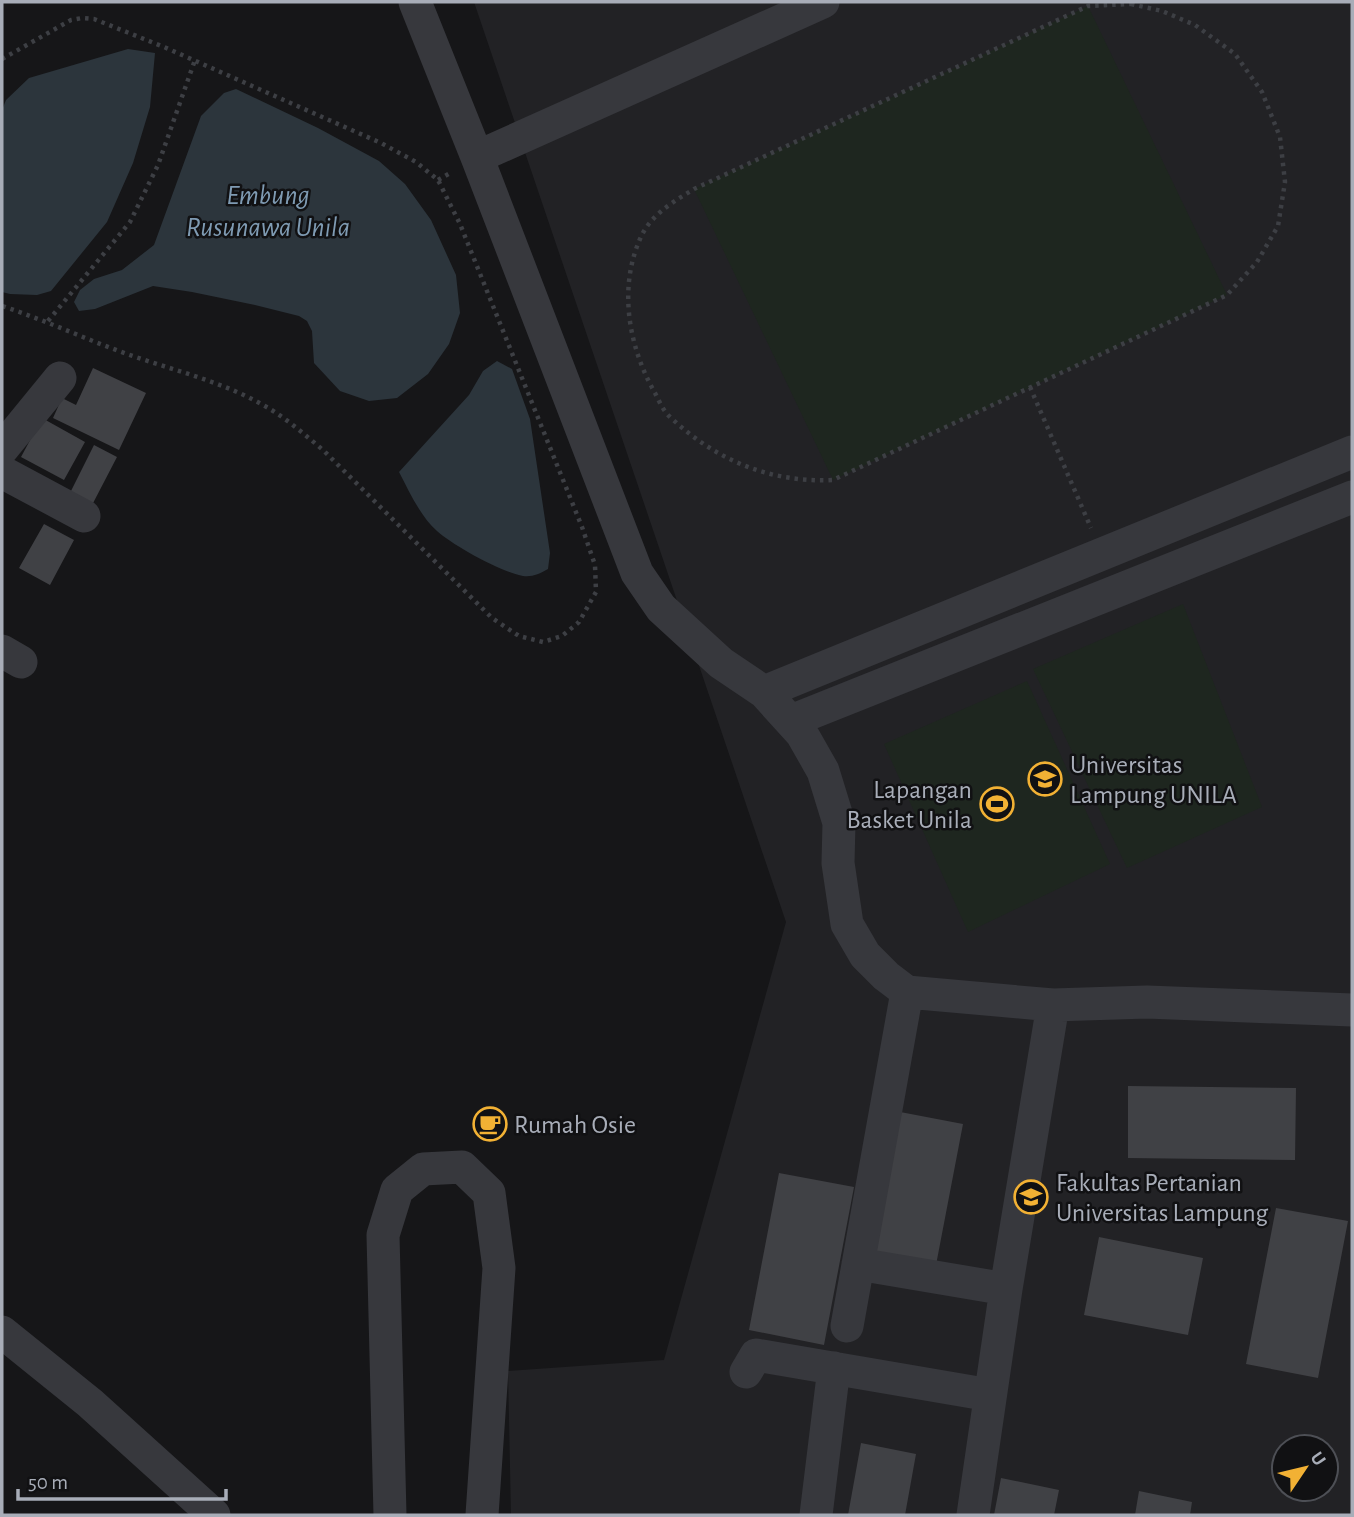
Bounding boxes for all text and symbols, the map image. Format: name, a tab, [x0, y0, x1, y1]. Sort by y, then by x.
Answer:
water label: Embung Rusunawa Unila	[186, 182, 350, 242]
place label: Universitas Lampung UNILA	[1070, 752, 1237, 808]
school or university icon: Universitas Lampung UNILA	[1026, 760, 1064, 798]
place label: Lapangan Basket Unila	[846, 777, 972, 833]
sports icon: Lapangan Basket Unila	[978, 785, 1016, 823]
cafe icon: Rumah Osie	[471, 1105, 509, 1143]
place label: Rumah Osie	[514, 1112, 636, 1138]
place label: Fakultas Pertanian Universitas Lampung	[1056, 1170, 1269, 1226]
school or university icon: Fakultas Pertanian Universitas Lampung	[1012, 1178, 1050, 1216]
north arrow	[1270, 1433, 1340, 1503]
text: U	[1306, 1449, 1329, 1470]
scale bar	[18, 1458, 226, 1502]
text: 50 m	[28, 1472, 68, 1493]

